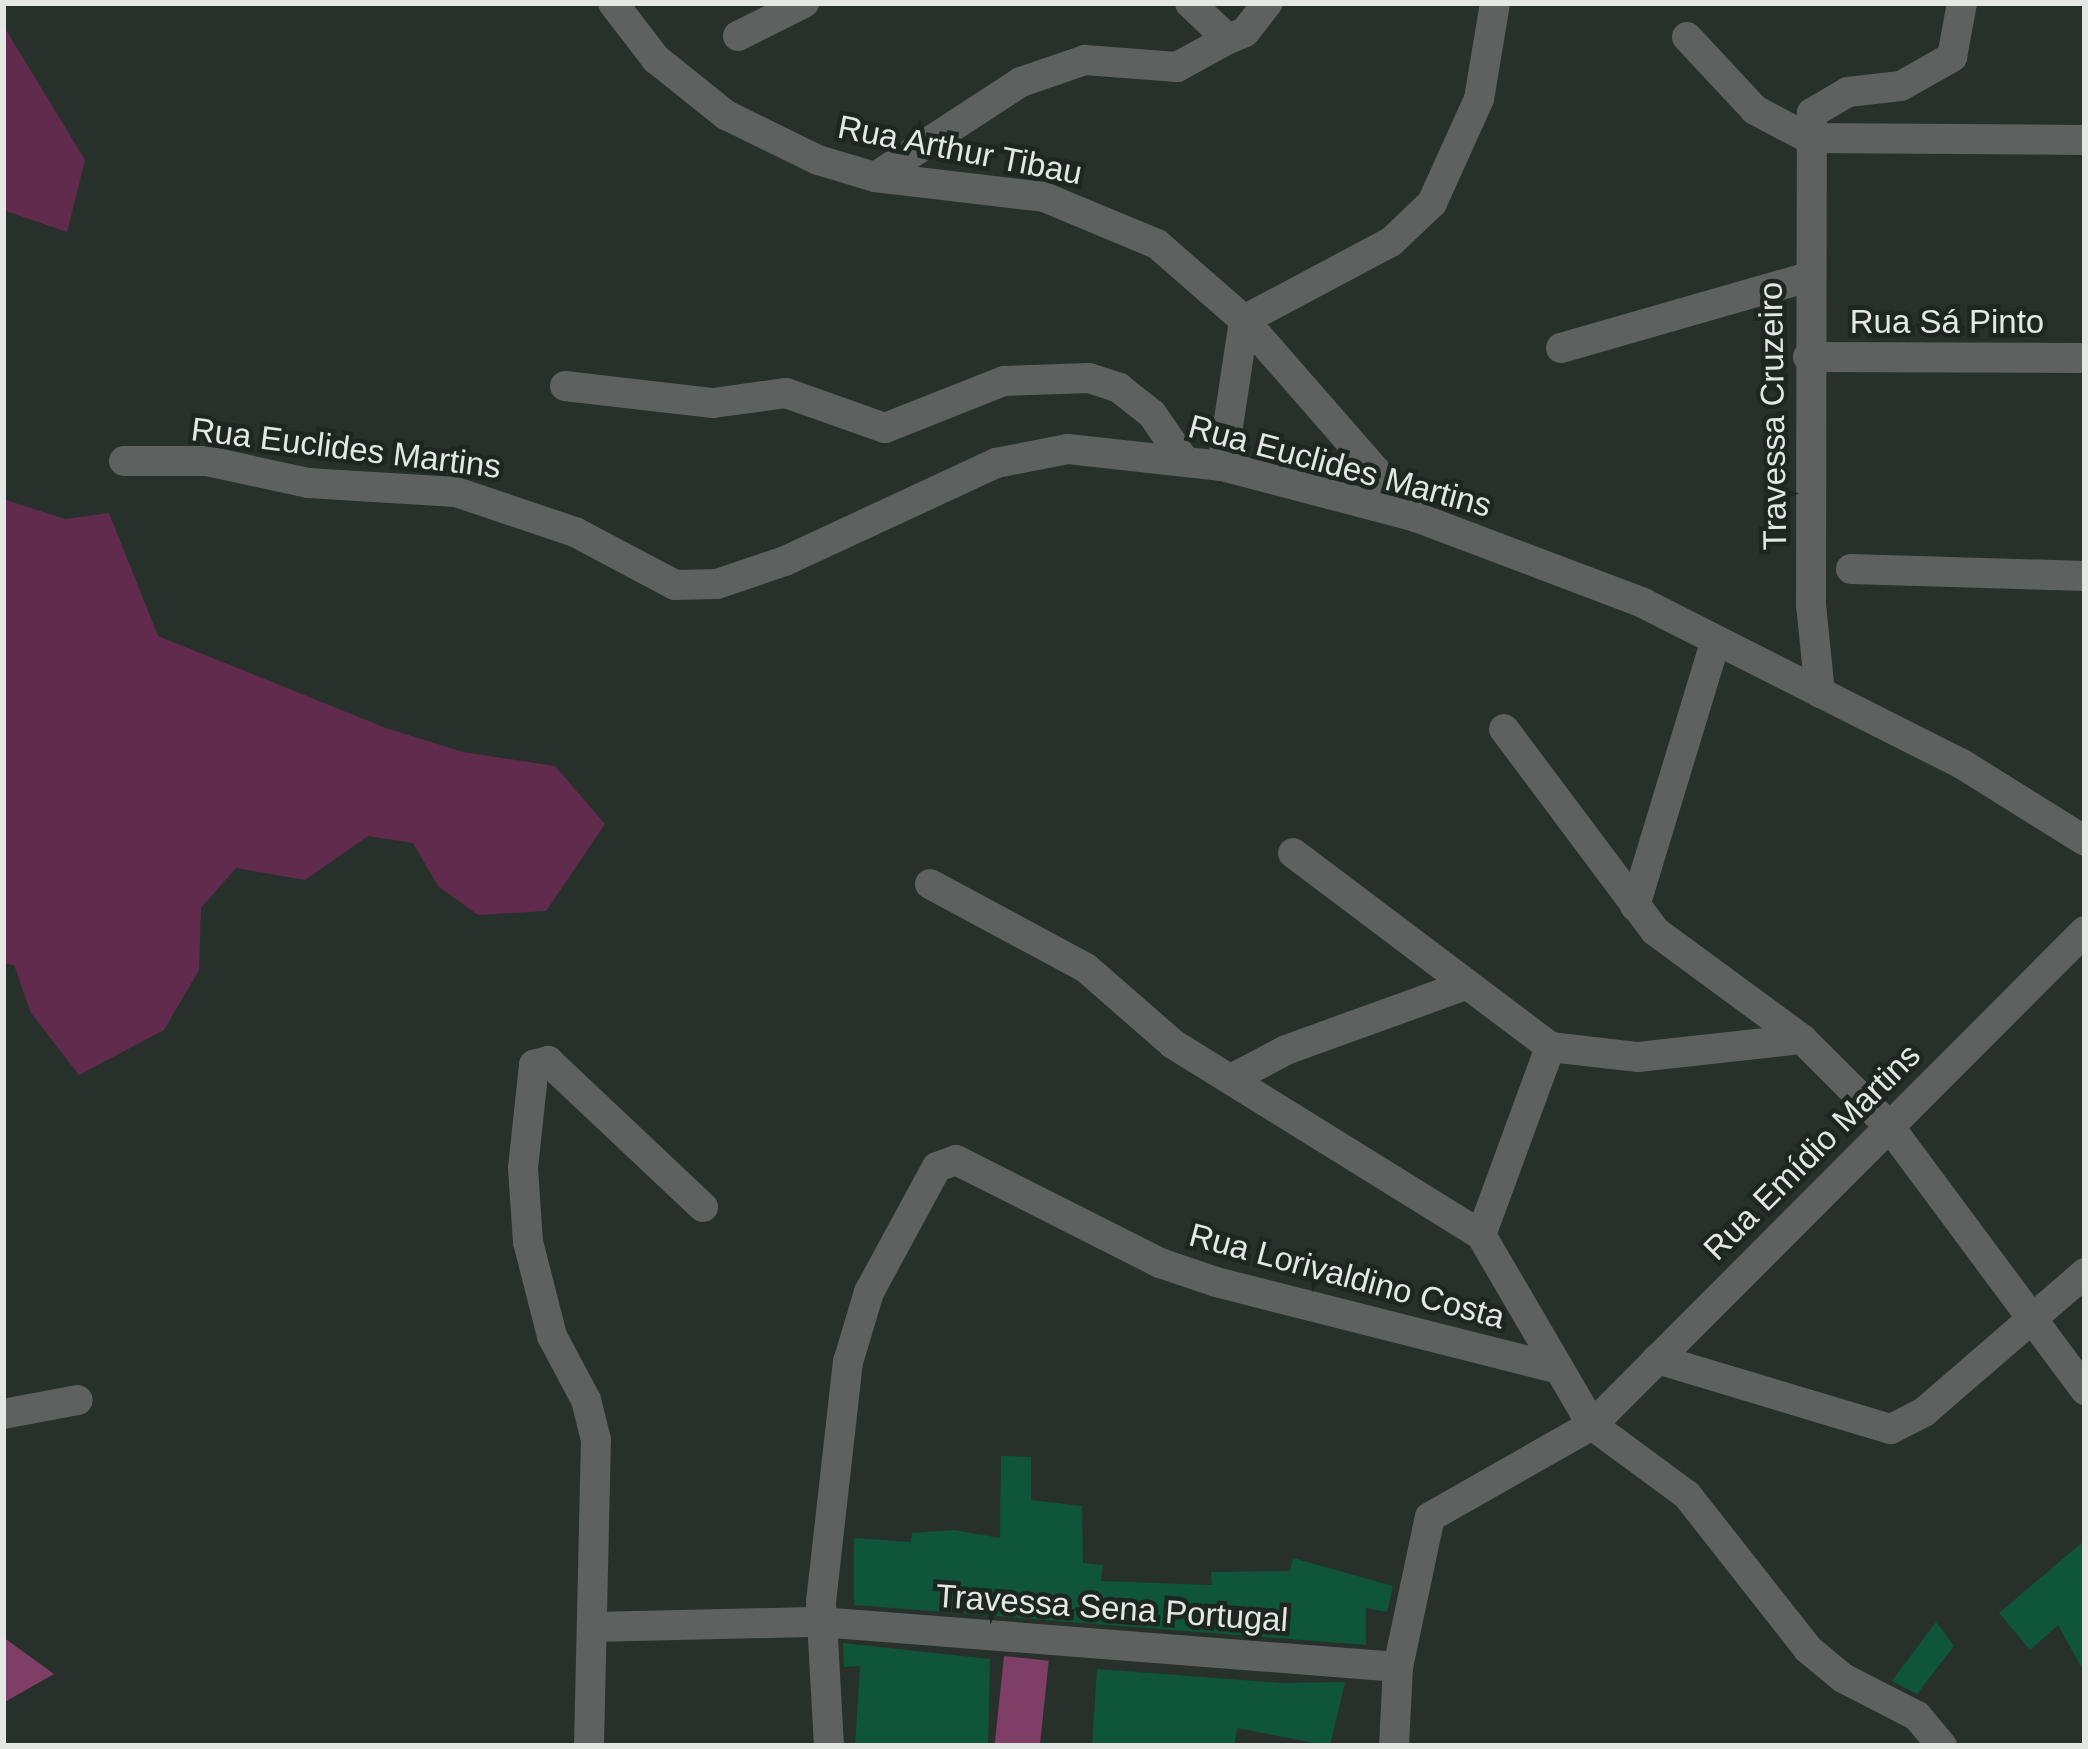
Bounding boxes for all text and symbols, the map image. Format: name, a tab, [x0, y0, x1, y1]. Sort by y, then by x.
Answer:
street label: Rua Arthur Tibau	[833, 107, 1087, 193]
street label: Travessa Cruzeiro	[1751, 281, 1795, 551]
street label: Rua Sá Pinto	[1850, 302, 2044, 342]
street label: Rua Euclides Martins	[1184, 407, 1496, 525]
street label: Rua Euclides Martins	[189, 409, 503, 487]
street label: Rua Emídio Martins	[1696, 1036, 1928, 1268]
street label: Rua Lorivaldino Costa	[1185, 1215, 1509, 1337]
street label: Travessa Sena Portugal	[935, 1576, 1289, 1640]

